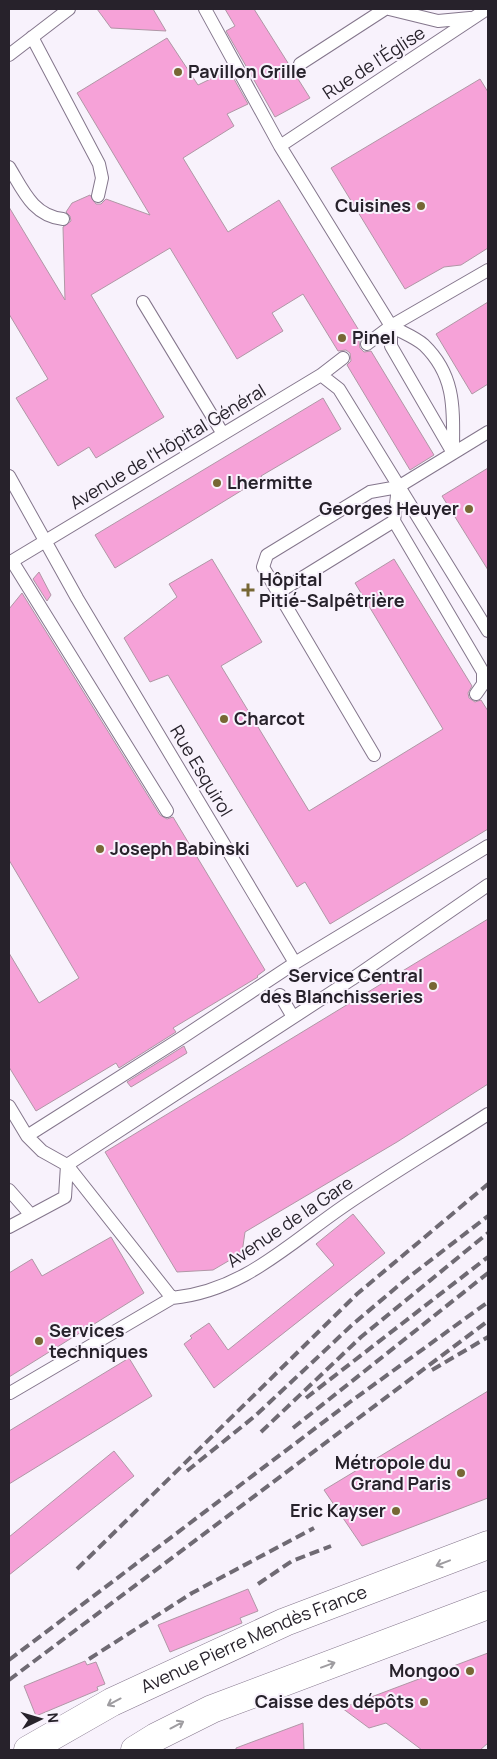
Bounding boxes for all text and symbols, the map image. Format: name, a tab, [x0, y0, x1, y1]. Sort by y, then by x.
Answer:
street label: Rue de l'Église	[318, 20, 429, 104]
place label: Pavillon Grille	[188, 59, 307, 83]
marker: Pavillon Grille	[172, 66, 184, 78]
place label: Cuisines	[335, 193, 411, 217]
marker: Cuisines	[415, 200, 427, 212]
place label: Pinel	[352, 325, 396, 349]
marker: Pinel	[336, 332, 348, 344]
street label: Avenue de l'Hôpital Général	[65, 378, 270, 514]
place label: Lhermitte	[227, 470, 313, 494]
marker: Lhermitte	[211, 477, 223, 489]
place label: Georges Heuyer	[319, 496, 459, 520]
marker: Georges Heuyer	[463, 503, 475, 515]
place label: Hôpital Pitié-Salpêtrière	[259, 567, 405, 612]
marker: Hôpital Pitié-Salpêtrière	[241, 583, 255, 597]
place label: Charcot	[234, 706, 305, 730]
marker: Charcot	[218, 713, 230, 725]
street label: Rue Esquirol	[165, 720, 239, 821]
place label: Joseph Babinski	[110, 836, 250, 860]
marker: Joseph Babinski	[94, 843, 106, 855]
place label: Service Central des Blanchisseries	[260, 963, 423, 1008]
marker: Service Central des Blanchisseries	[427, 980, 439, 992]
street label: Avenue de la Gare	[222, 1170, 357, 1272]
place label: Services techniques	[49, 1318, 148, 1363]
marker: Services techniques	[33, 1335, 45, 1347]
place label: Métropole du Grand Paris	[335, 1450, 451, 1495]
marker: Métropole du Grand Paris	[455, 1467, 467, 1479]
place label: Eric Kayser	[290, 1498, 386, 1522]
marker: Eric Kayser	[390, 1505, 402, 1517]
one-way arrow	[436, 1558, 451, 1568]
street label: Avenue Pierre Mendès France	[137, 1579, 370, 1698]
place label: Mongoo	[389, 1658, 460, 1682]
one-way arrow	[319, 1660, 335, 1669]
marker: Mongoo	[464, 1665, 476, 1677]
place label: Caisse des dépôts	[255, 1689, 414, 1713]
north arrow	[15, 1694, 65, 1744]
marker: Caisse des dépôts	[418, 1696, 430, 1708]
one-way arrow	[107, 1698, 122, 1707]
text: N	[44, 1712, 63, 1724]
one-way arrow	[169, 1720, 184, 1730]

